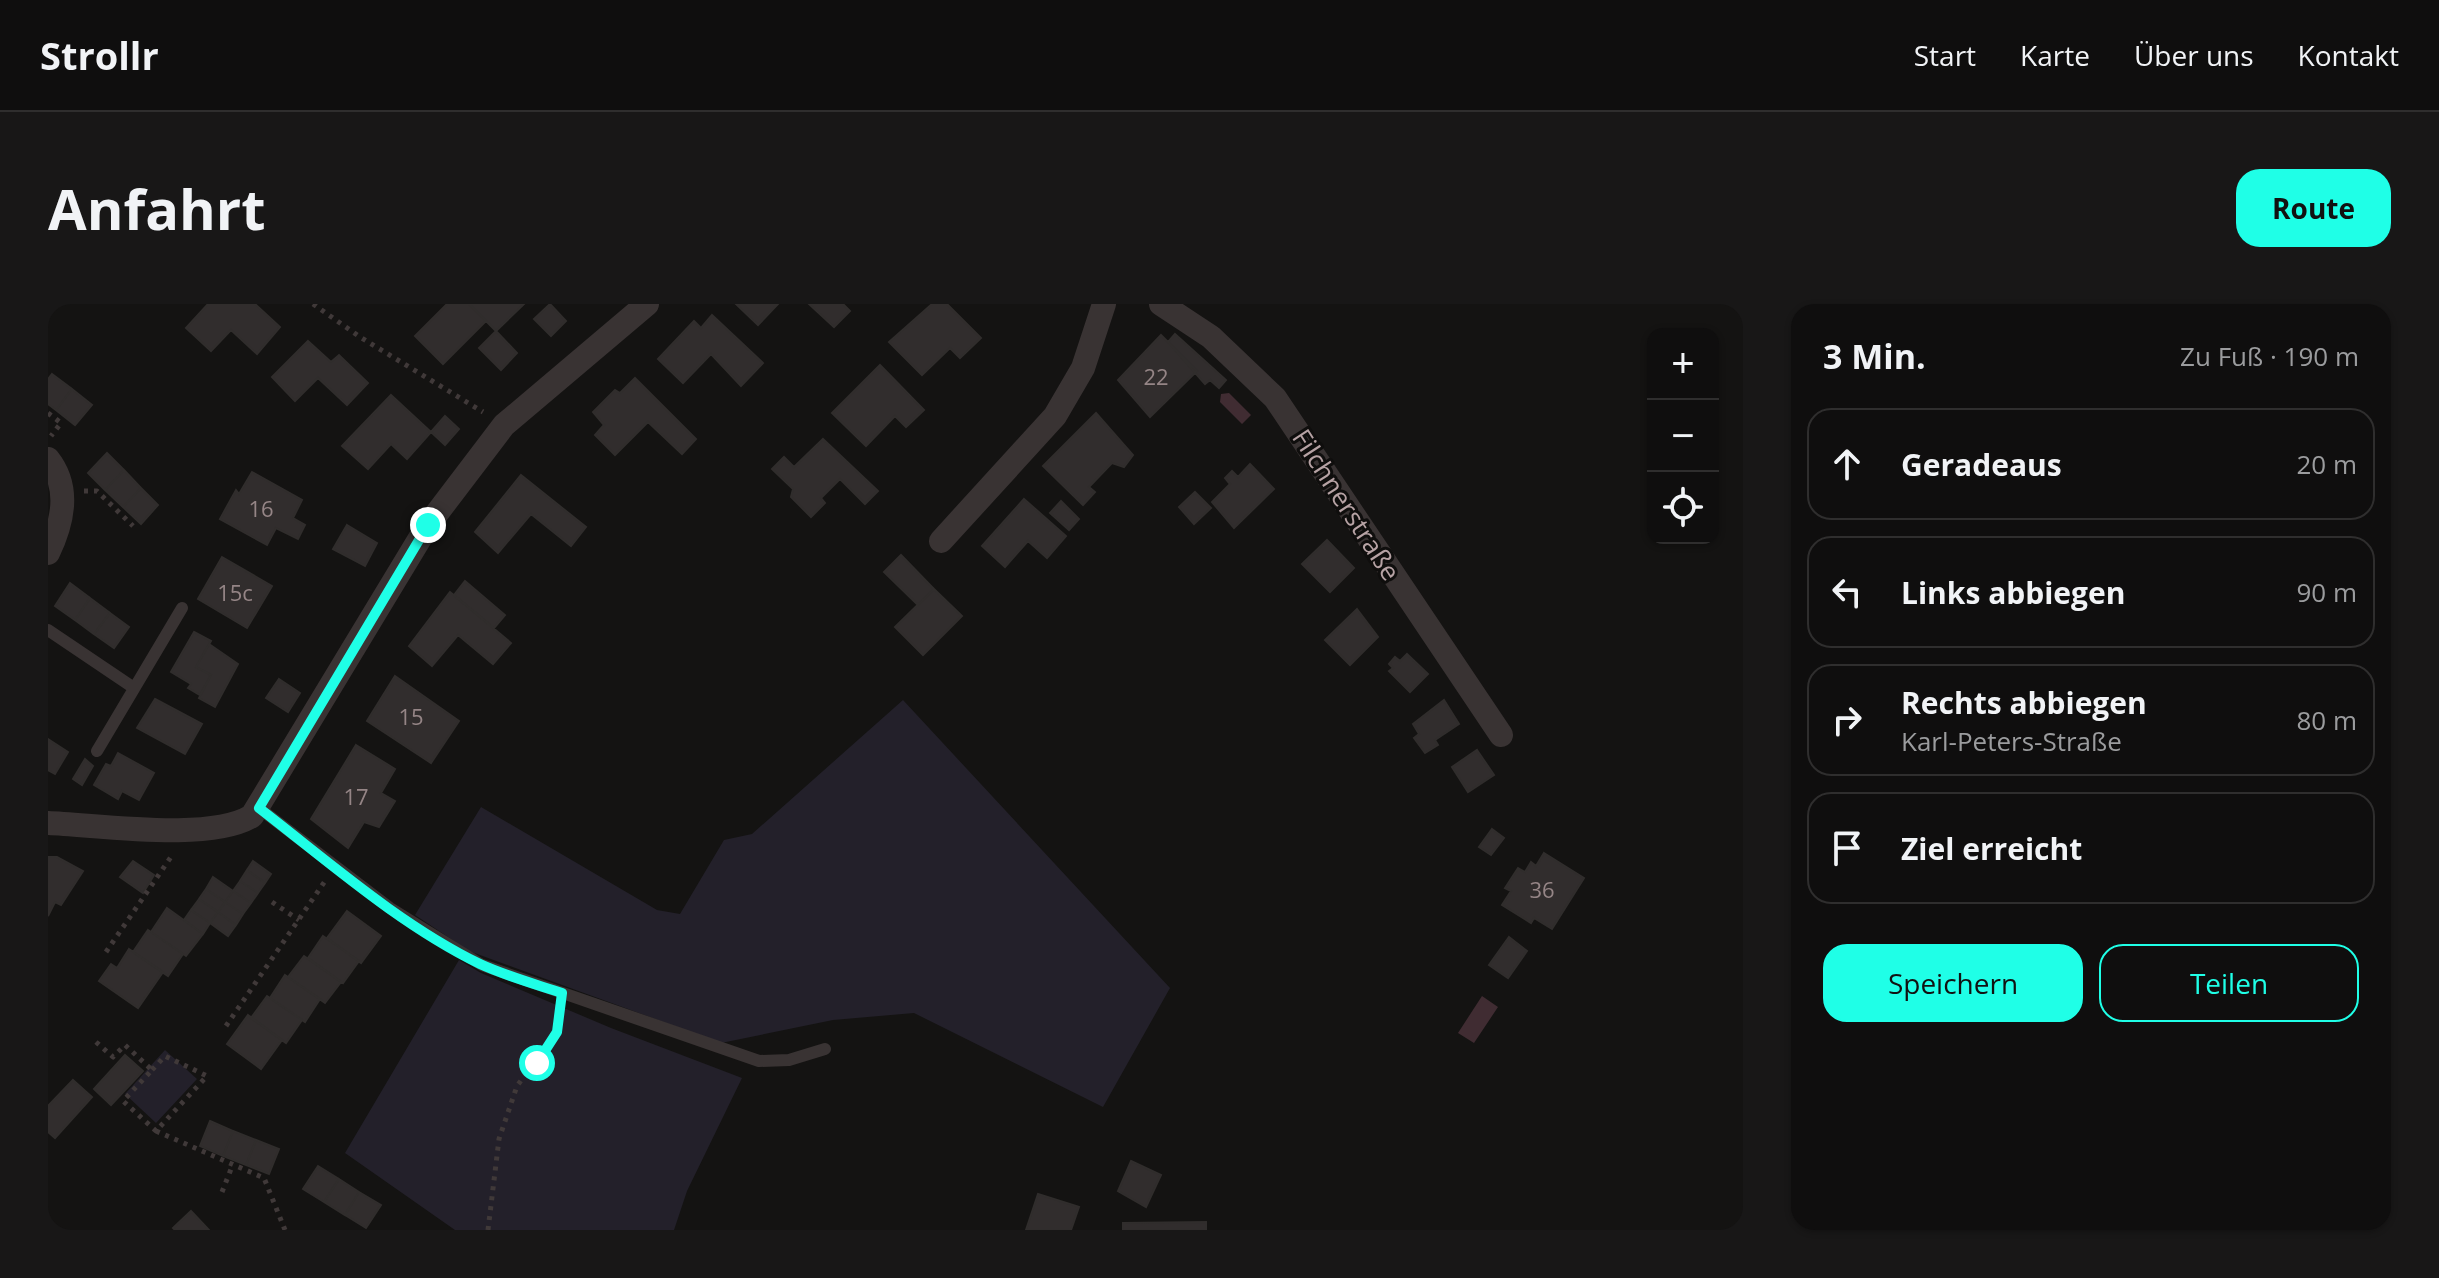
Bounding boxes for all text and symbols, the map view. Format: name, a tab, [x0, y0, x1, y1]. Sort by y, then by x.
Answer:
text: Strollr	[40, 29, 159, 81]
text: Start	[1914, 36, 1976, 74]
text: Karte	[2020, 36, 2090, 74]
text: Über uns	[2134, 36, 2254, 74]
text: Kontakt	[2298, 36, 2399, 74]
button: Route	[2236, 169, 2391, 247]
text: Anfahrt	[48, 170, 266, 246]
map controls	[1647, 328, 1719, 544]
button: +	[1647, 328, 1719, 400]
text: 3 Min.	[1823, 333, 1926, 379]
text: Zu Fuß · 190 m	[2180, 338, 2359, 374]
house number: 22	[1143, 361, 1169, 391]
button: −	[1647, 400, 1719, 472]
street label: Filchnerstraße	[1284, 422, 1409, 587]
icon: ahead	[1825, 442, 1869, 486]
text: Geradeaus	[1901, 444, 2062, 485]
text: 20 m	[2296, 446, 2357, 482]
button: locate	[1647, 472, 1719, 544]
house number: 16	[248, 493, 274, 523]
route end	[410, 507, 446, 543]
icon: left	[1825, 570, 1869, 614]
text: Links abbiegen	[1901, 572, 2126, 613]
text: 90 m	[2296, 574, 2357, 610]
house number: 15c	[217, 577, 253, 607]
text: Rechts abbiegen	[1901, 682, 2147, 723]
icon: right	[1825, 698, 1869, 742]
house number: 15	[398, 701, 424, 731]
text: 80 m	[2296, 702, 2357, 738]
text: Karl-Peters-Straße	[1901, 723, 2122, 759]
house number: 17	[343, 781, 369, 811]
icon: arrive	[1825, 826, 1869, 870]
text: Ziel erreicht	[1901, 828, 2082, 869]
house number: 36	[1529, 874, 1555, 904]
button: Speichern	[1823, 944, 2083, 1022]
button: Teilen	[2099, 944, 2359, 1022]
route start	[519, 1045, 555, 1081]

